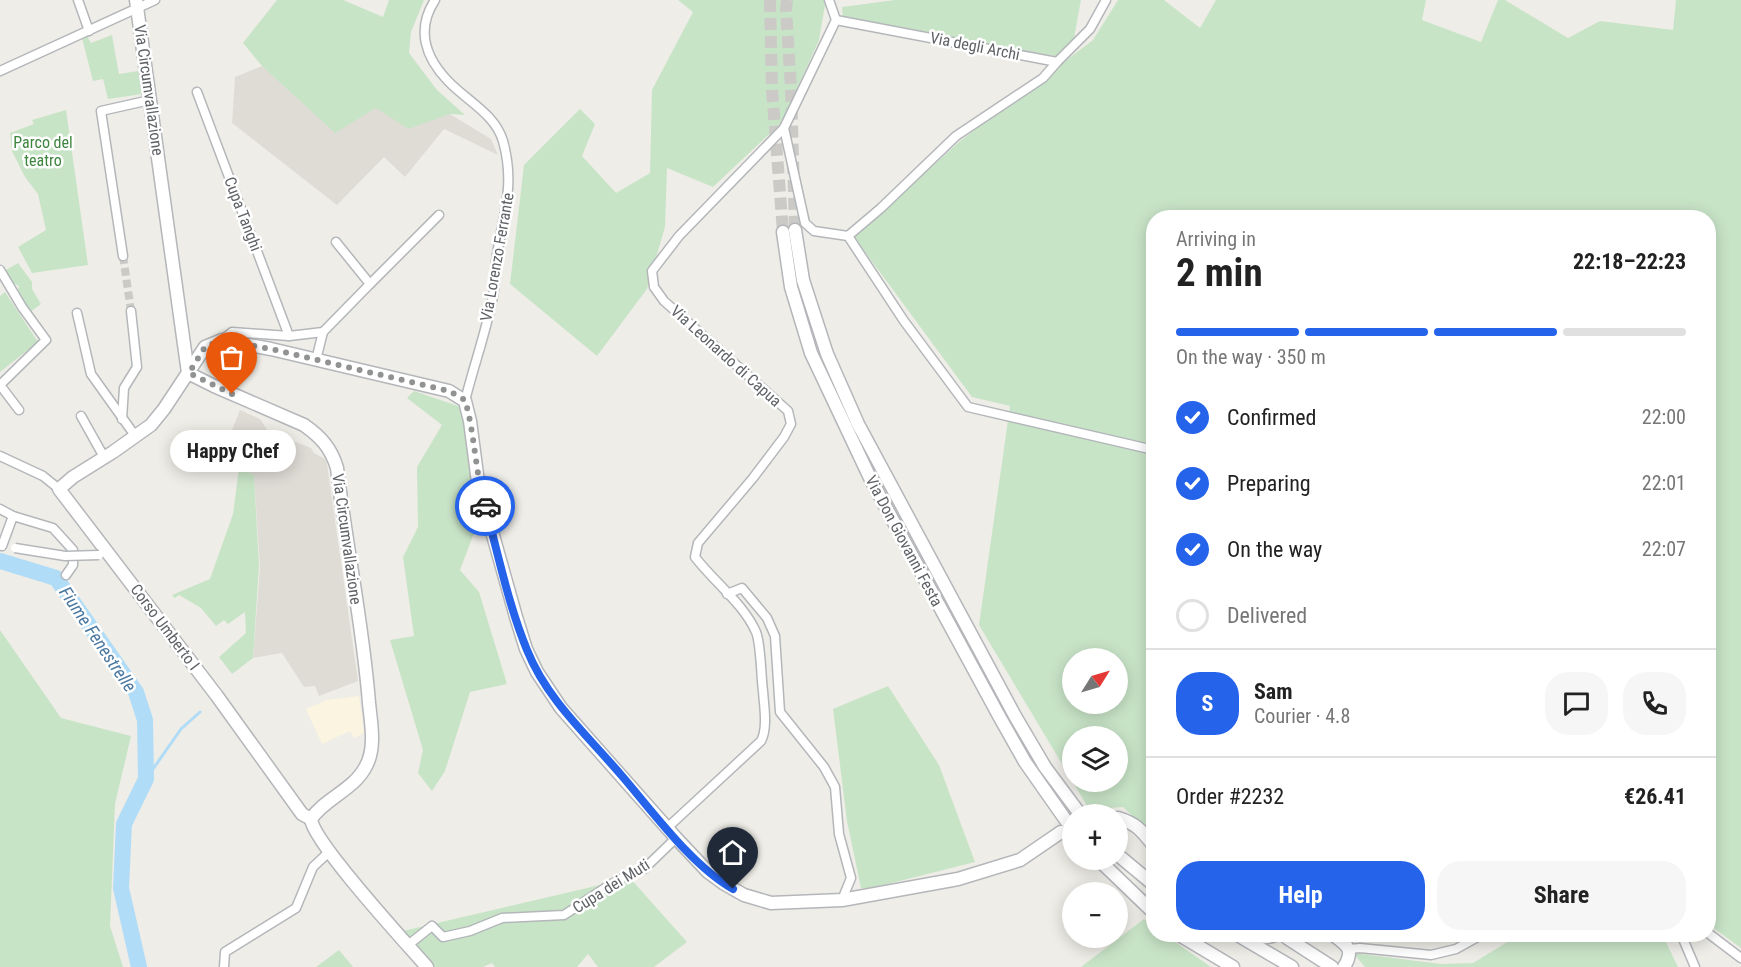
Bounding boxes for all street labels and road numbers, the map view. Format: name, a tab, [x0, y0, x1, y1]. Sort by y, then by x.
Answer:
street label: Via Circumvallazione	[130, 23, 168, 157]
street label: Via degli Archi	[928, 28, 1022, 64]
street label: Cupa Tanghi	[220, 174, 266, 254]
street label: Via Lorenzo Ferrante	[476, 191, 518, 323]
street label: Via Leonardo di Capua	[667, 301, 785, 411]
street label: Via Circumvallazione	[328, 472, 366, 606]
street label: Via Don Giovanni Festa	[861, 472, 947, 610]
street label: Corso Umberto I	[126, 580, 204, 674]
street label: Cupa dei Muti	[569, 855, 653, 917]

